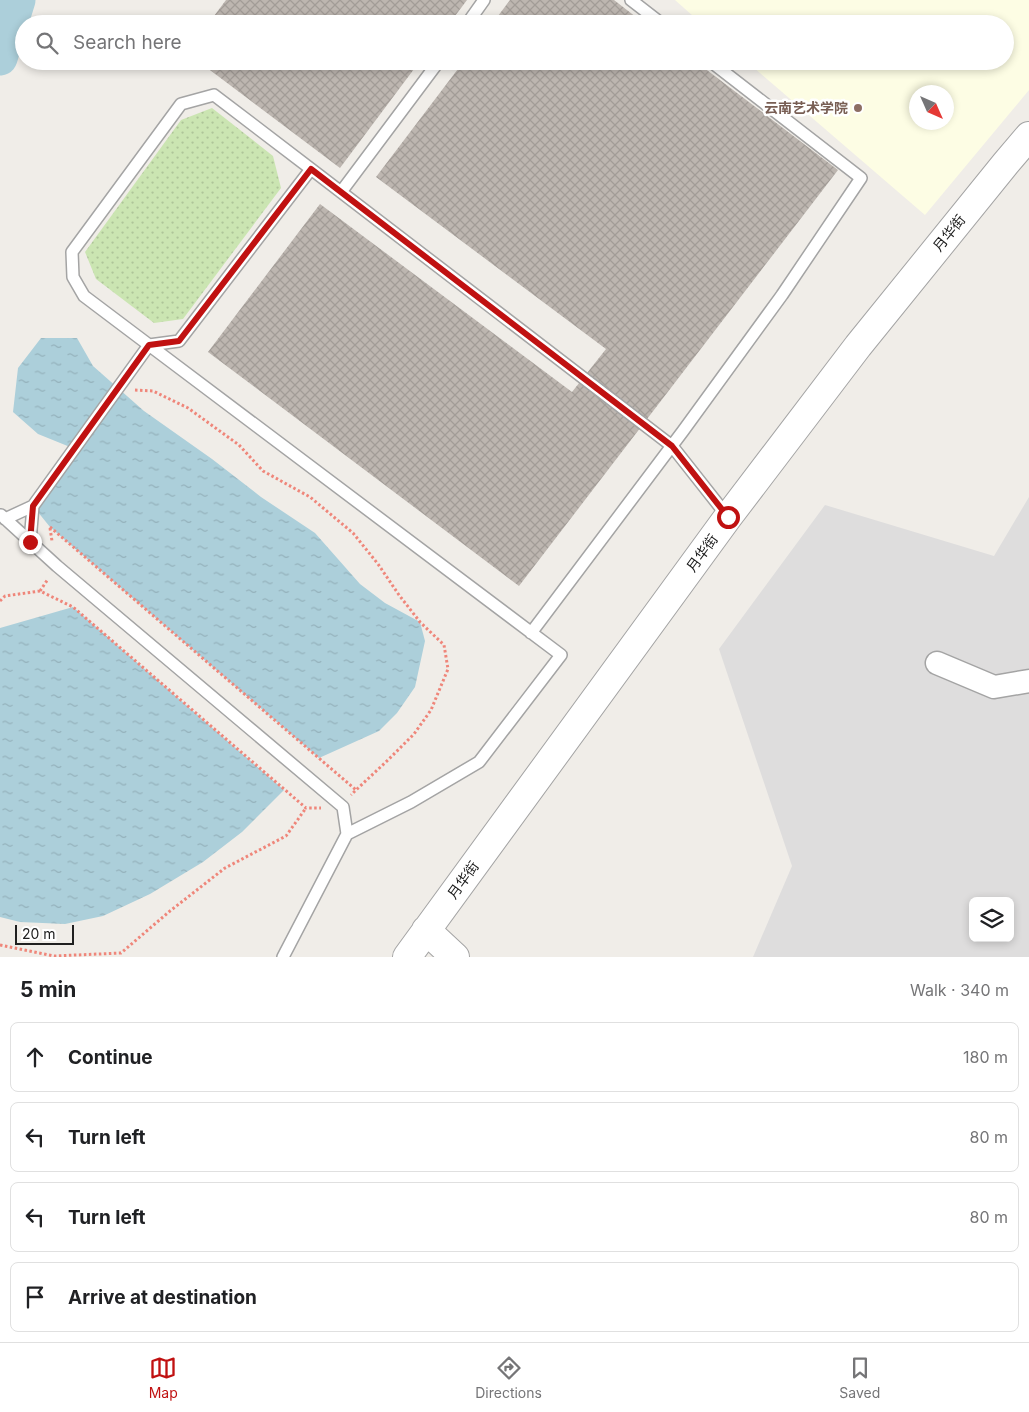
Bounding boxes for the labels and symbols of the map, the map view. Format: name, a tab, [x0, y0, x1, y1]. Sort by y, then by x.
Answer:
north arrow	[909, 85, 954, 130]
place label: 云南艺术学院	[764, 99, 848, 116]
marker: 云南艺术学院	[852, 102, 864, 114]
street label: 月华街	[929, 211, 968, 254]
route start	[717, 506, 740, 529]
route end	[19, 531, 42, 554]
street label: 月华街	[682, 531, 721, 575]
street label: 月华街	[443, 858, 482, 902]
scale bar	[15, 922, 74, 945]

